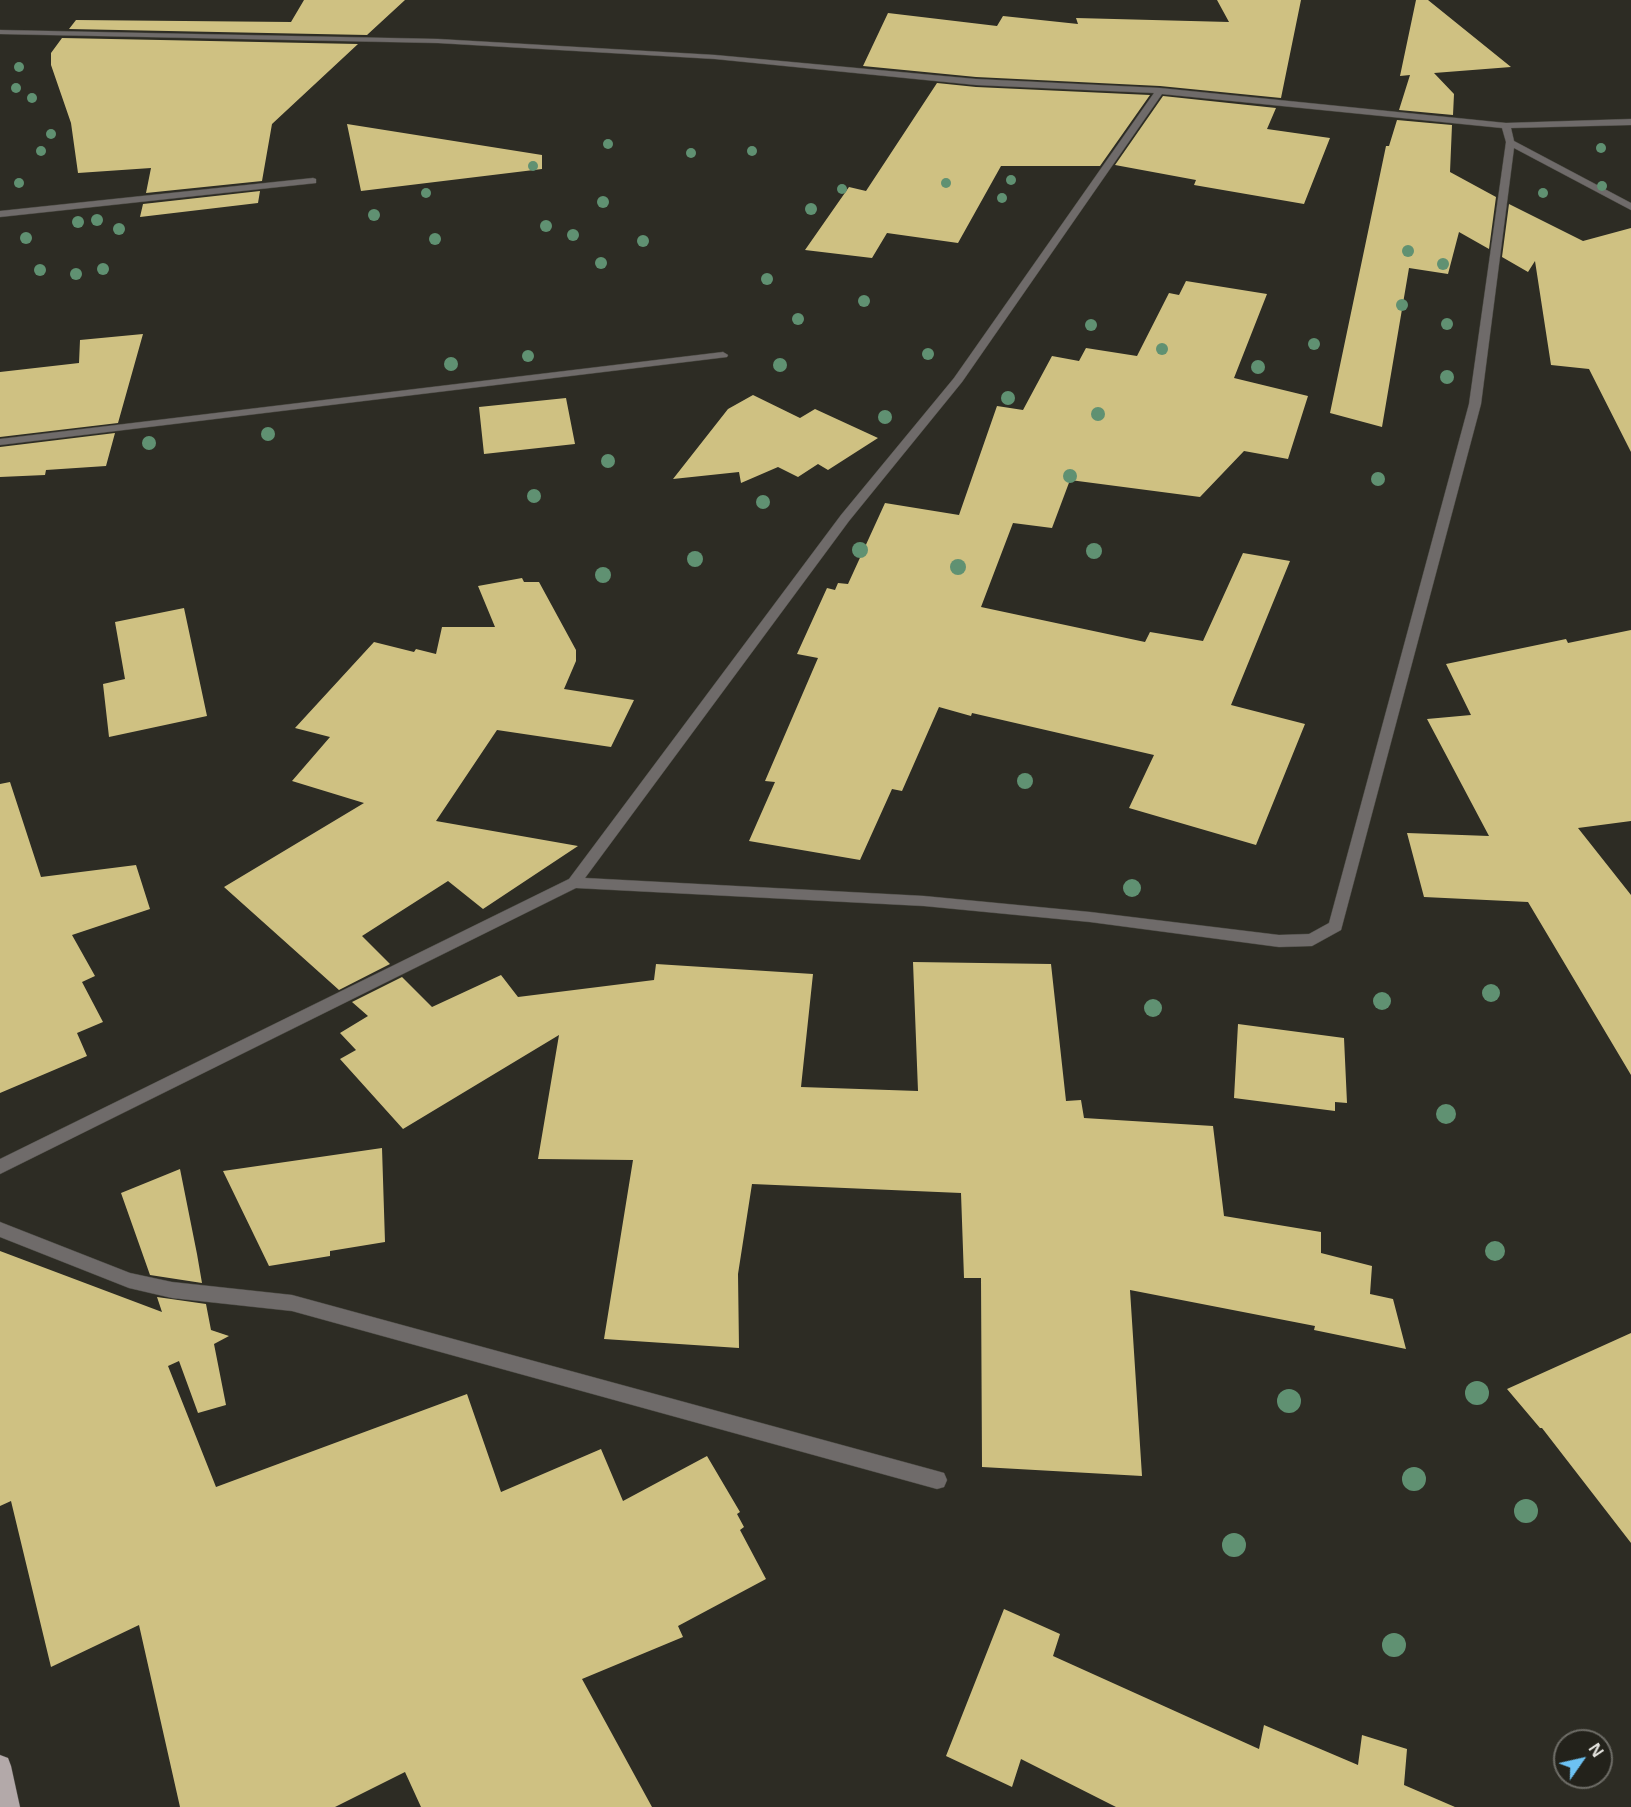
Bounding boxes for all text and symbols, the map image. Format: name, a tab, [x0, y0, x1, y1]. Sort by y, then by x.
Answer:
north arrow	[1553, 1729, 1613, 1789]
text: N	[1584, 1739, 1609, 1762]

